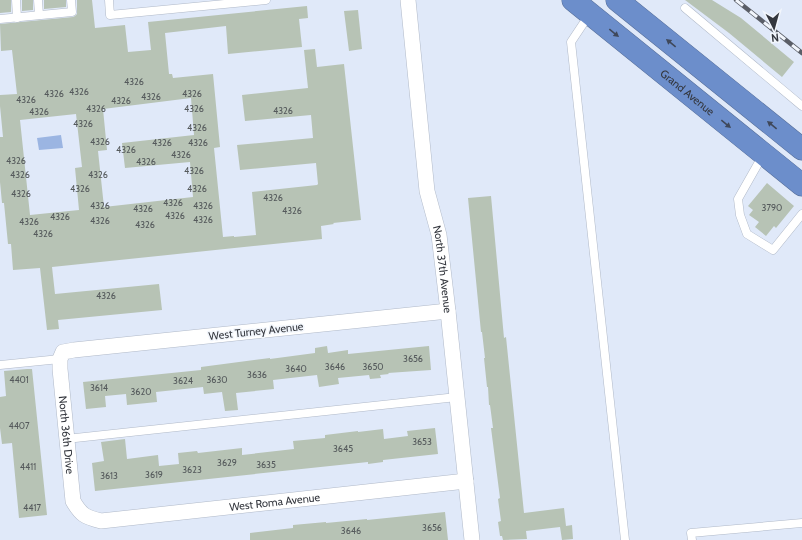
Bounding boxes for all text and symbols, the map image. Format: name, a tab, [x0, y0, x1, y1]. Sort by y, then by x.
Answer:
north arrow	[754, 8, 794, 48]
one-way arrow	[609, 29, 620, 38]
text: N	[770, 31, 780, 45]
one-way arrow	[665, 39, 676, 47]
street label: Grand Avenue	[657, 66, 718, 119]
house number: 4326	[124, 76, 144, 87]
house number: 4326	[69, 86, 89, 97]
house number: 4326	[44, 88, 64, 99]
house number: 4326	[182, 88, 202, 99]
house number: 4326	[141, 91, 161, 102]
house number: 4326	[16, 94, 36, 105]
house number: 4326	[111, 95, 131, 106]
house number: 4326	[86, 103, 106, 114]
house number: 4326	[184, 103, 204, 114]
house number: 4326	[273, 105, 293, 116]
house number: 4326	[29, 106, 49, 117]
house number: 4326	[73, 118, 93, 129]
one-way arrow	[721, 119, 732, 128]
one-way arrow	[766, 120, 777, 129]
house number: 4326	[187, 122, 207, 133]
house number: 4326	[90, 136, 110, 147]
house number: 4326	[152, 137, 172, 148]
house number: 4326	[188, 137, 208, 148]
house number: 4326	[116, 144, 136, 155]
house number: 4326	[171, 149, 191, 160]
house number: 4326	[6, 155, 26, 166]
house number: 4326	[136, 156, 156, 167]
house number: 4326	[184, 165, 204, 176]
house number: 4326	[10, 169, 30, 180]
house number: 4326	[88, 169, 108, 180]
house number: 4326	[70, 183, 90, 194]
house number: 4326	[187, 183, 207, 194]
house number: 4326	[11, 188, 31, 199]
house number: 4326	[263, 192, 283, 203]
house number: 4326	[163, 197, 183, 208]
house number: 4326	[90, 200, 110, 211]
house number: 4326	[193, 200, 213, 211]
house number: 3790	[762, 202, 782, 213]
house number: 4326	[133, 203, 153, 214]
house number: 4326	[282, 205, 302, 216]
house number: 4326	[165, 210, 185, 221]
house number: 4326	[50, 211, 70, 222]
house number: 4326	[193, 214, 213, 225]
house number: 4326	[90, 215, 110, 226]
house number: 4326	[19, 216, 39, 227]
house number: 4326	[135, 219, 155, 230]
street label: North 37th Avenue	[430, 224, 455, 314]
house number: 4326	[33, 228, 53, 239]
house number: 4326	[96, 290, 116, 301]
street label: West Turney Avenue	[208, 319, 304, 343]
house number: 3656	[403, 353, 423, 364]
house number: 3646	[325, 361, 345, 372]
house number: 3650	[362, 361, 384, 372]
house number: 3640	[285, 363, 307, 374]
house number: 3636	[247, 369, 267, 380]
house number: 4401	[9, 374, 29, 385]
house number: 3630	[206, 374, 228, 385]
house number: 3624	[173, 375, 193, 386]
house number: 3614	[90, 382, 108, 393]
house number: 3620	[131, 386, 151, 397]
street label: North 36th Drive	[56, 395, 77, 475]
house number: 4407	[8, 420, 30, 431]
house number: 3653	[412, 436, 432, 447]
house number: 3645	[333, 443, 353, 454]
house number: 3629	[217, 457, 237, 468]
house number: 3635	[256, 459, 276, 470]
house number: 4411	[20, 461, 36, 472]
house number: 3623	[182, 464, 202, 475]
house number: 3619	[145, 469, 163, 480]
house number: 3613	[100, 470, 118, 481]
street label: West Roma Avenue	[228, 490, 321, 514]
house number: 4417	[23, 502, 41, 513]
house number: 3656	[422, 522, 442, 533]
house number: 3646	[341, 525, 361, 536]

